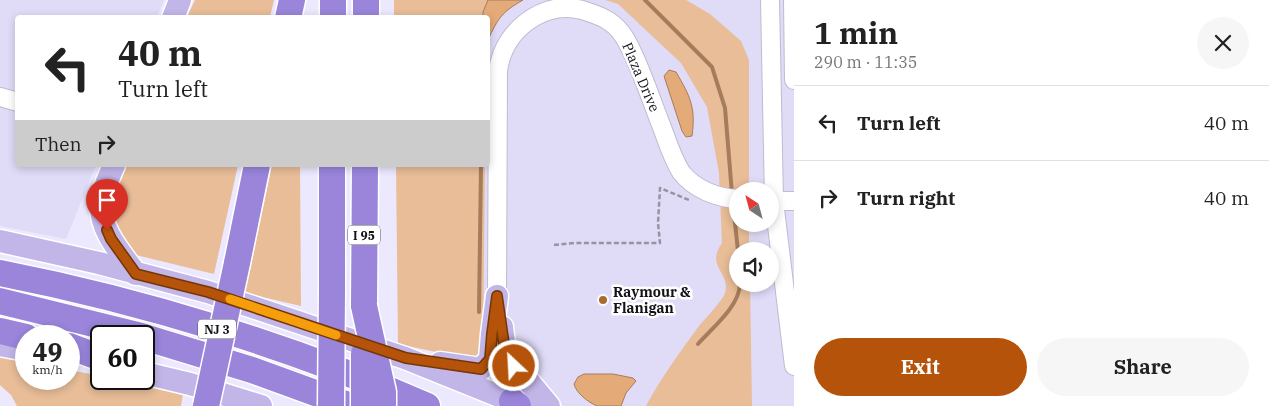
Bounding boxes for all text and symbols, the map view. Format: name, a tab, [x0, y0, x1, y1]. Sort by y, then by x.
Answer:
text: 1 min	[814, 13, 898, 52]
button: close	[1197, 17, 1249, 69]
text: 40 m	[118, 30, 202, 76]
icon: left	[35, 35, 100, 100]
street label: Plaza Drive	[618, 39, 664, 115]
text: 290 m · 11:35	[814, 52, 917, 72]
text: Turn left	[118, 74, 208, 103]
icon: left	[814, 109, 842, 137]
text: Turn left	[857, 111, 940, 135]
text: 40 m	[1204, 111, 1249, 135]
icon: right	[92, 130, 120, 158]
text: Then	[35, 132, 82, 156]
pin	[86, 179, 128, 230]
north arrow	[729, 182, 779, 232]
map controls	[729, 182, 779, 292]
icon: right	[814, 184, 842, 212]
icon: arrive	[93, 186, 121, 214]
text: Turn right	[857, 186, 955, 210]
text: 40 m	[1204, 186, 1249, 210]
road number: I 95	[348, 226, 380, 244]
button: sound	[729, 242, 779, 292]
place label: Raymour & Flanigan	[613, 283, 691, 317]
marker: Raymour & Flanigan	[597, 294, 609, 306]
road number: NJ 3	[198, 320, 236, 338]
speed limit sign: 60	[90, 325, 155, 390]
text: 49	[32, 335, 63, 368]
button: Exit	[814, 338, 1027, 396]
button: Share	[1037, 338, 1249, 396]
position arrow	[487, 339, 539, 391]
text: km/h	[32, 362, 63, 377]

